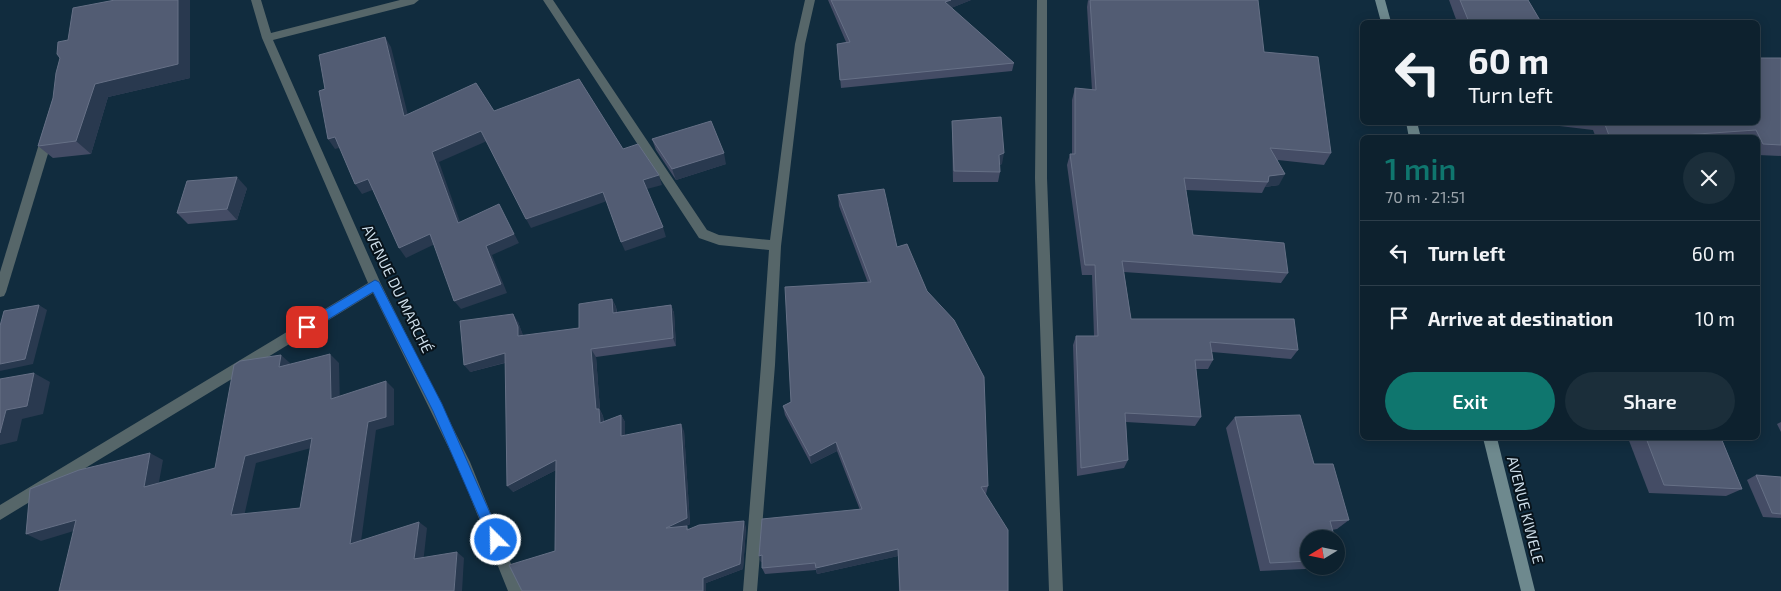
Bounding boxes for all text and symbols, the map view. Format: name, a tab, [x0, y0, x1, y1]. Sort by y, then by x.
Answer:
text: 60 m	[1468, 39, 1549, 81]
icon: left	[1385, 40, 1450, 105]
text: Turn left	[1468, 81, 1553, 107]
text: 1 min	[1385, 150, 1456, 186]
button: close	[1683, 152, 1735, 204]
text: 70 m · 21:51	[1385, 187, 1465, 206]
street label: AVENUE DU MARCHÉ	[359, 221, 437, 356]
icon: left	[1385, 239, 1413, 267]
text: Turn left	[1428, 242, 1505, 265]
text: 60 m	[1692, 242, 1735, 265]
icon: arrive	[1385, 304, 1413, 332]
pin	[286, 306, 328, 348]
text: Arrive at destination	[1428, 307, 1613, 330]
text: 10 m	[1695, 307, 1735, 330]
icon: arrive	[293, 313, 321, 341]
button: Exit	[1385, 372, 1555, 430]
button: Share	[1565, 372, 1735, 430]
street label: AVENUE KIWELE	[1504, 454, 1548, 565]
position arrow	[469, 513, 521, 565]
north arrow	[1300, 530, 1345, 575]
map controls	[1300, 530, 1345, 575]

